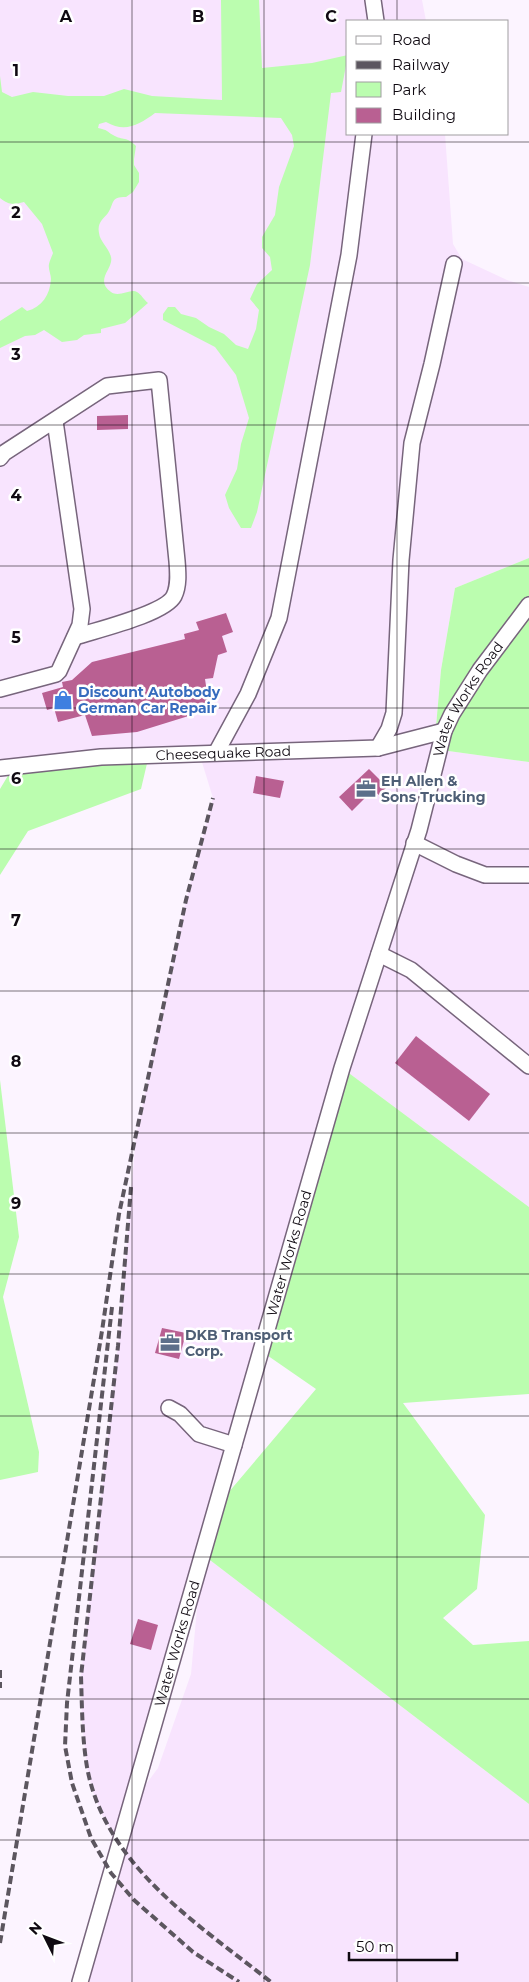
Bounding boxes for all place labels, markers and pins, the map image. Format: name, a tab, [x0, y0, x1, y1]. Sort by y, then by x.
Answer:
place label: Discount Autobody German Car Repair	[78, 683, 221, 717]
shop icon: Discount Autobody German Car Repair	[52, 689, 74, 711]
place label: EH Allen & Sons Trucking	[381, 772, 485, 806]
office icon: EH Allen & Sons Trucking	[355, 778, 377, 800]
place label: DKB Transport Corp.	[185, 1326, 292, 1360]
office icon: DKB Transport Corp.	[159, 1332, 181, 1354]

